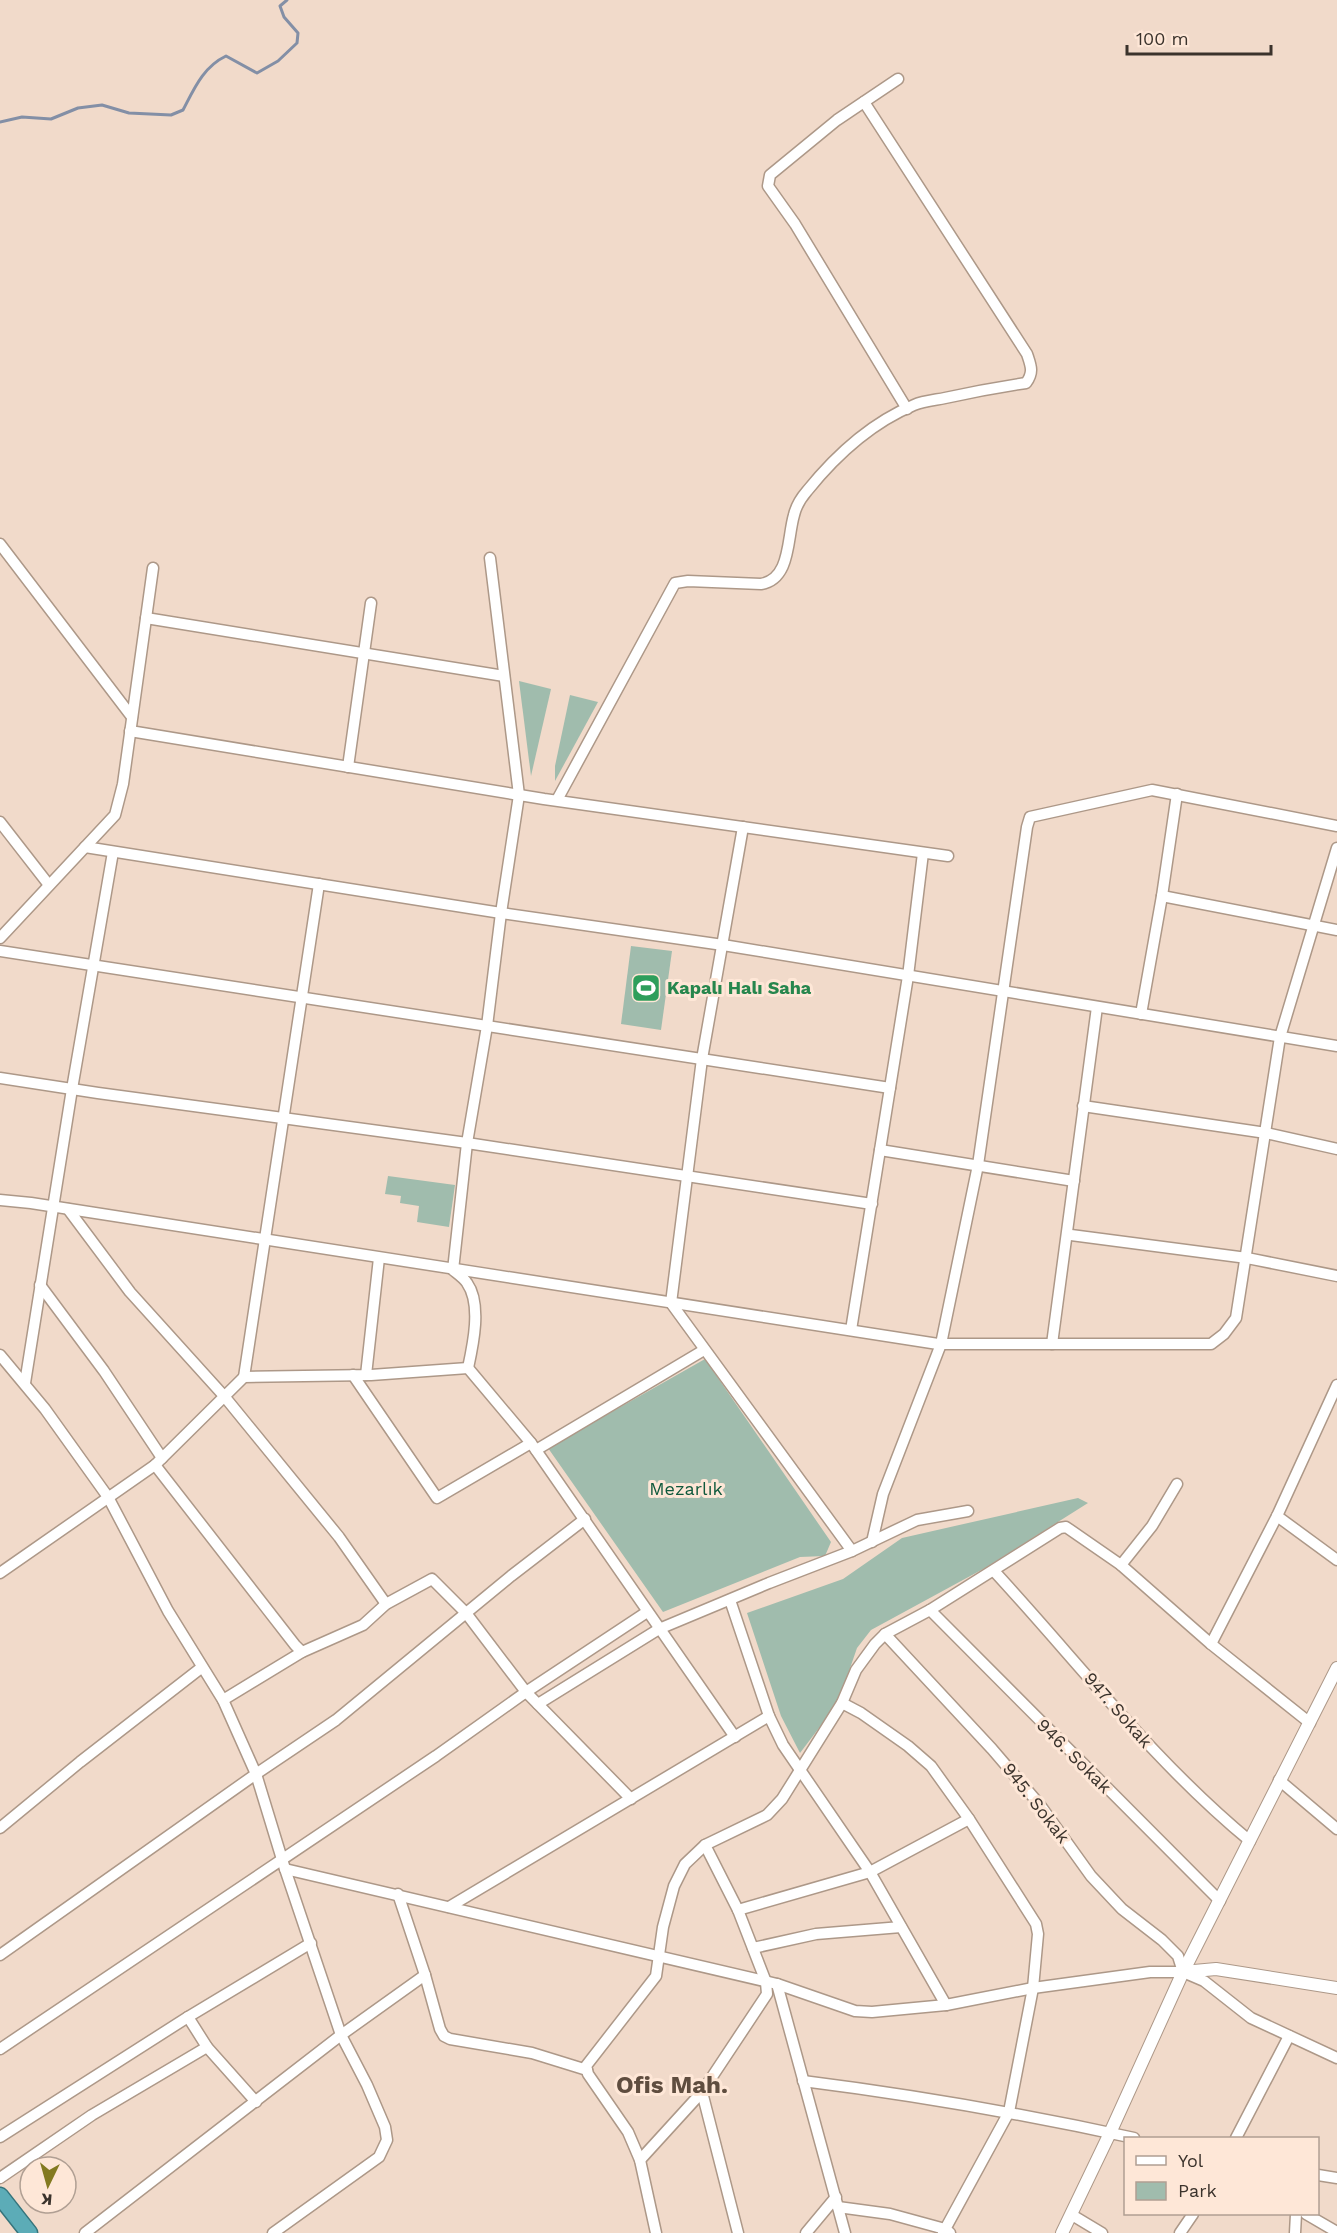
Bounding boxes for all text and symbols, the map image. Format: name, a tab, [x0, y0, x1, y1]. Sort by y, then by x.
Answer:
scale bar	[1127, 18, 1271, 56]
text: 100 m	[1136, 28, 1189, 49]
sports icon: Kapalı Halı Saha	[630, 972, 662, 1004]
place label: Kapalı Halı Saha	[667, 977, 812, 998]
park label: Mezarlık	[649, 1478, 723, 1499]
street label: 947. Sokak	[1080, 1668, 1157, 1752]
street label: 946. Sokak	[1033, 1714, 1116, 1797]
street label: 945. Sokak	[998, 1758, 1074, 1847]
district label: Ofis Mah.	[616, 2071, 728, 2099]
legend	[1124, 2137, 1319, 2215]
text: Yol	[1178, 2150, 1204, 2171]
north arrow	[18, 2155, 78, 2215]
text: Park	[1178, 2180, 1217, 2201]
text: K	[40, 2189, 53, 2209]

